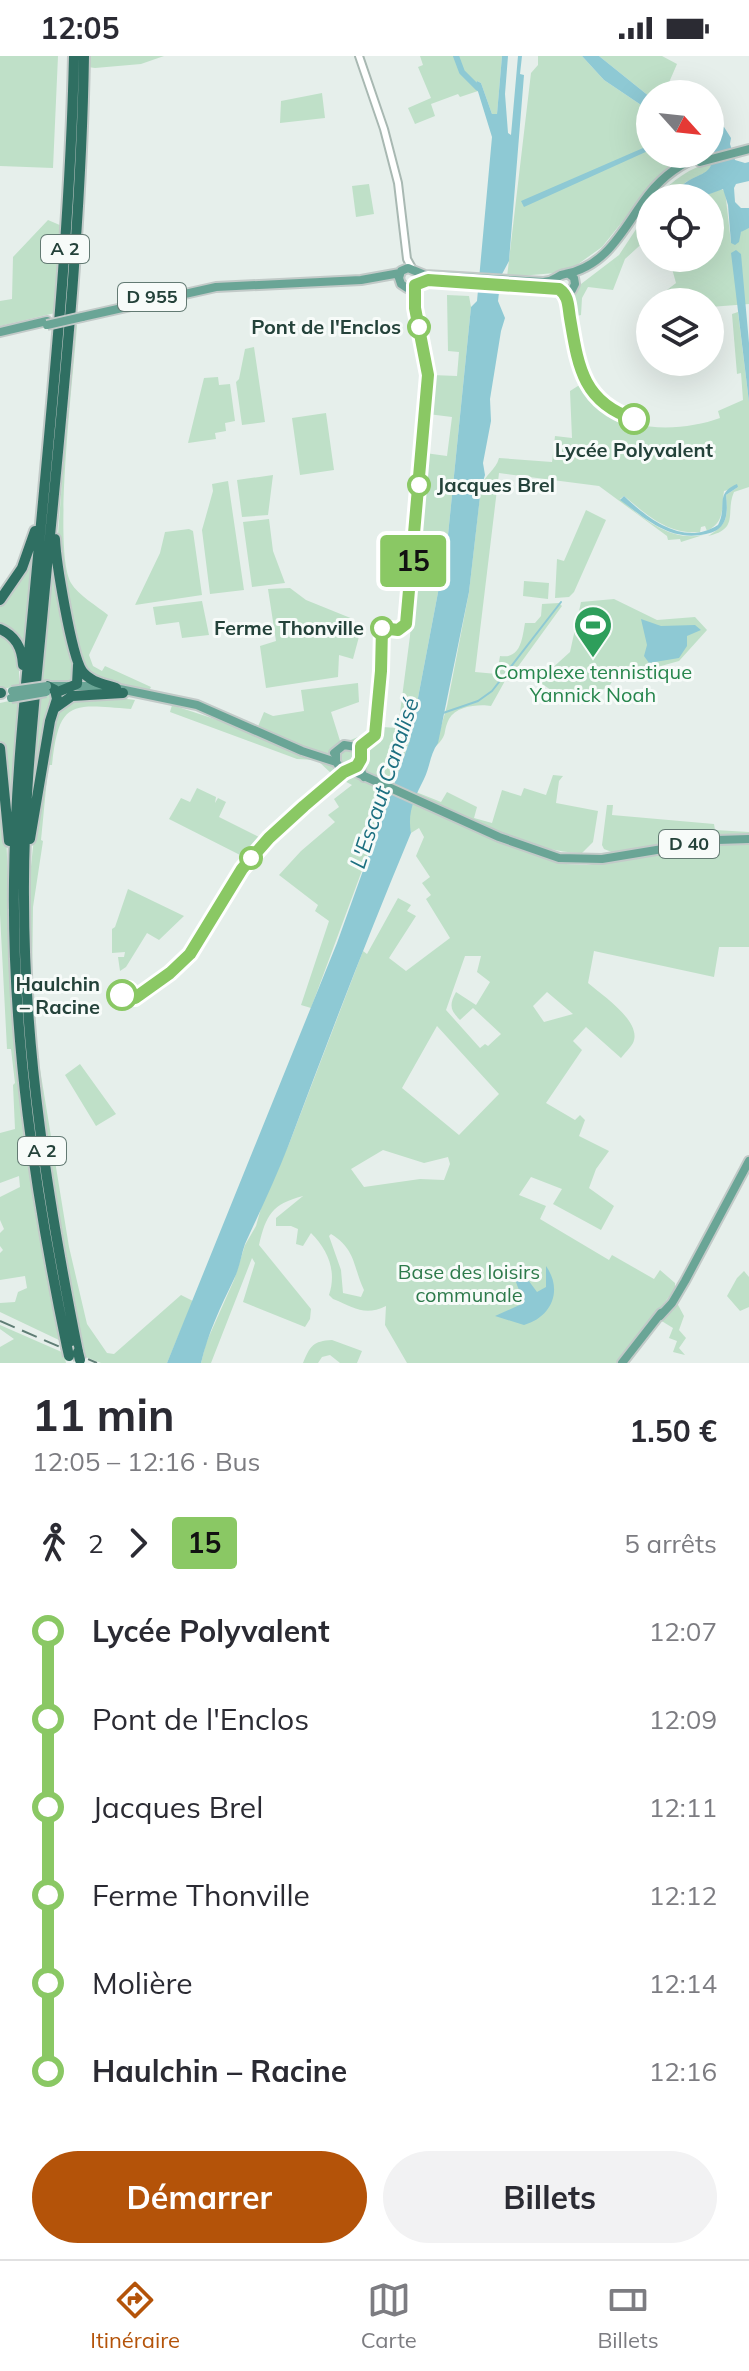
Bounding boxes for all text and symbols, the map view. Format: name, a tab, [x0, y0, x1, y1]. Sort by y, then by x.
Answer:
text: 12:05	[40, 9, 119, 47]
north arrow	[636, 80, 724, 168]
map controls	[636, 80, 724, 376]
button: locate	[636, 184, 724, 272]
road number: A 2	[41, 235, 89, 263]
road number: D 955	[118, 283, 186, 311]
button: layers	[636, 288, 724, 376]
place label: Pont de l'Enclos	[251, 314, 401, 339]
marker: Pont de l'Enclos	[408, 316, 430, 338]
marker: Lycée Polyvalent	[619, 404, 649, 434]
place label: Lycée Polyvalent	[555, 437, 714, 462]
place label: Jacques Brel	[437, 472, 555, 497]
marker: Jacques Brel	[408, 474, 430, 496]
line badge: 15	[377, 535, 449, 587]
text: 15	[396, 543, 430, 578]
sports icon: Complexe tennistique Yannick Noah	[572, 604, 614, 659]
place label: Ferme Thonville	[214, 615, 364, 640]
marker: Ferme Thonville	[371, 617, 393, 639]
place label: Complexe tennistique Yannick Noah	[494, 659, 692, 707]
water label: L'Escaut Canalisé	[343, 694, 425, 872]
road number: D 40	[659, 830, 719, 858]
unlabelled marker	[240, 847, 262, 869]
place label: Haulchin – Racine	[16, 971, 100, 1019]
marker: Haulchin – Racine	[107, 980, 137, 1010]
road number: A 2	[18, 1137, 66, 1165]
park label: Base des loisirs communale	[398, 1259, 540, 1307]
text: 11 min	[32, 1387, 174, 1442]
text: 1.50 €	[629, 1412, 717, 1450]
text: 12:05 – 12:16 · Bus	[32, 1445, 261, 1478]
icon: walk	[32, 1521, 76, 1565]
icon: forward	[116, 1521, 160, 1565]
text: 15	[188, 1525, 221, 1560]
text: 2	[88, 1527, 104, 1560]
text: 5 arrêts	[624, 1527, 717, 1560]
text: Lycée Polyvalent	[92, 1612, 330, 1650]
text: 12:07	[649, 1615, 717, 1648]
text: Pont de l'Enclos	[92, 1700, 309, 1738]
text: 12:09	[649, 1703, 717, 1736]
text: Jacques Brel	[92, 1788, 263, 1826]
text: 12:11	[649, 1791, 717, 1824]
text: Ferme Thonville	[92, 1876, 310, 1914]
text: 12:12	[649, 1879, 717, 1912]
text: Molière	[92, 1964, 193, 2002]
text: 12:14	[649, 1967, 717, 2000]
text: Haulchin – Racine	[92, 2052, 347, 2090]
text: 12:16	[649, 2055, 717, 2088]
button: Démarrer	[32, 2151, 367, 2243]
button: Billets	[383, 2151, 717, 2243]
tab: Itinéraire	[90, 2278, 180, 2354]
tab: Carte	[361, 2278, 417, 2354]
tab: Billets	[597, 2278, 659, 2354]

